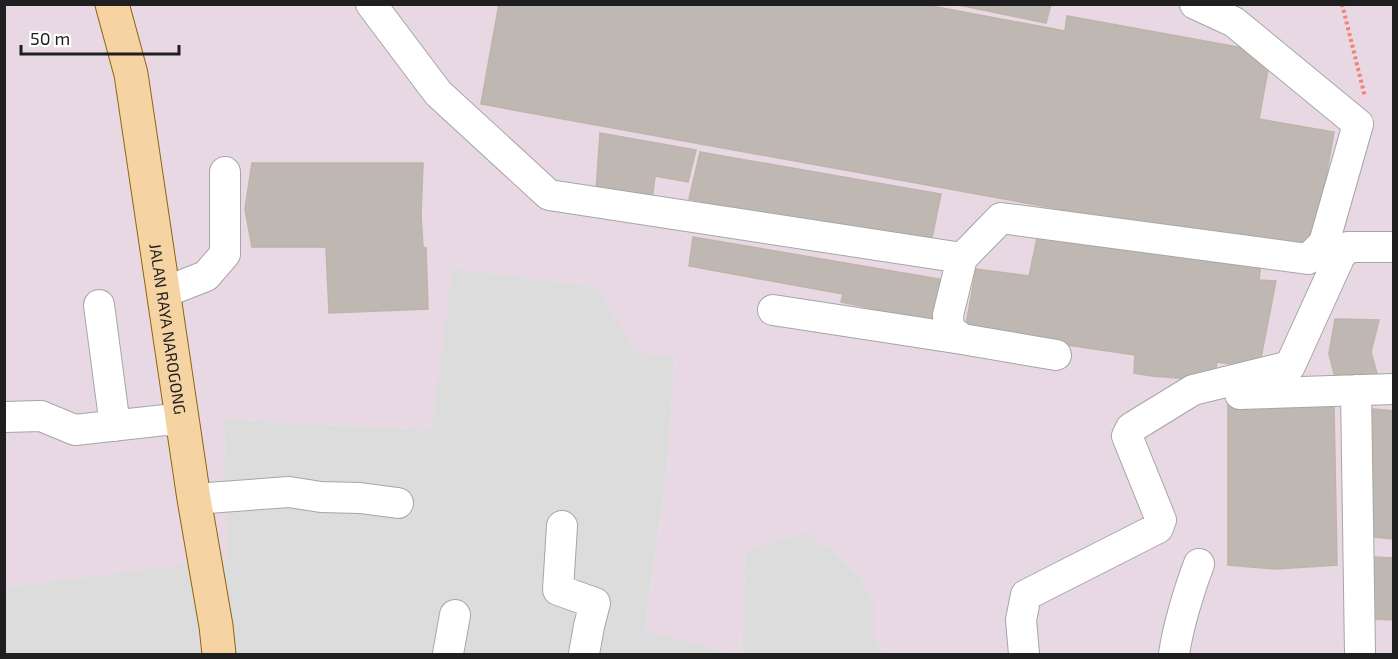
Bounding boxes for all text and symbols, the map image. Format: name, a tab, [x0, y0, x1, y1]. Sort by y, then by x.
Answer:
scale bar	[21, 18, 178, 56]
text: 50 m	[30, 27, 70, 49]
street label: JALAN RAYA NAROGONG	[147, 242, 191, 416]

